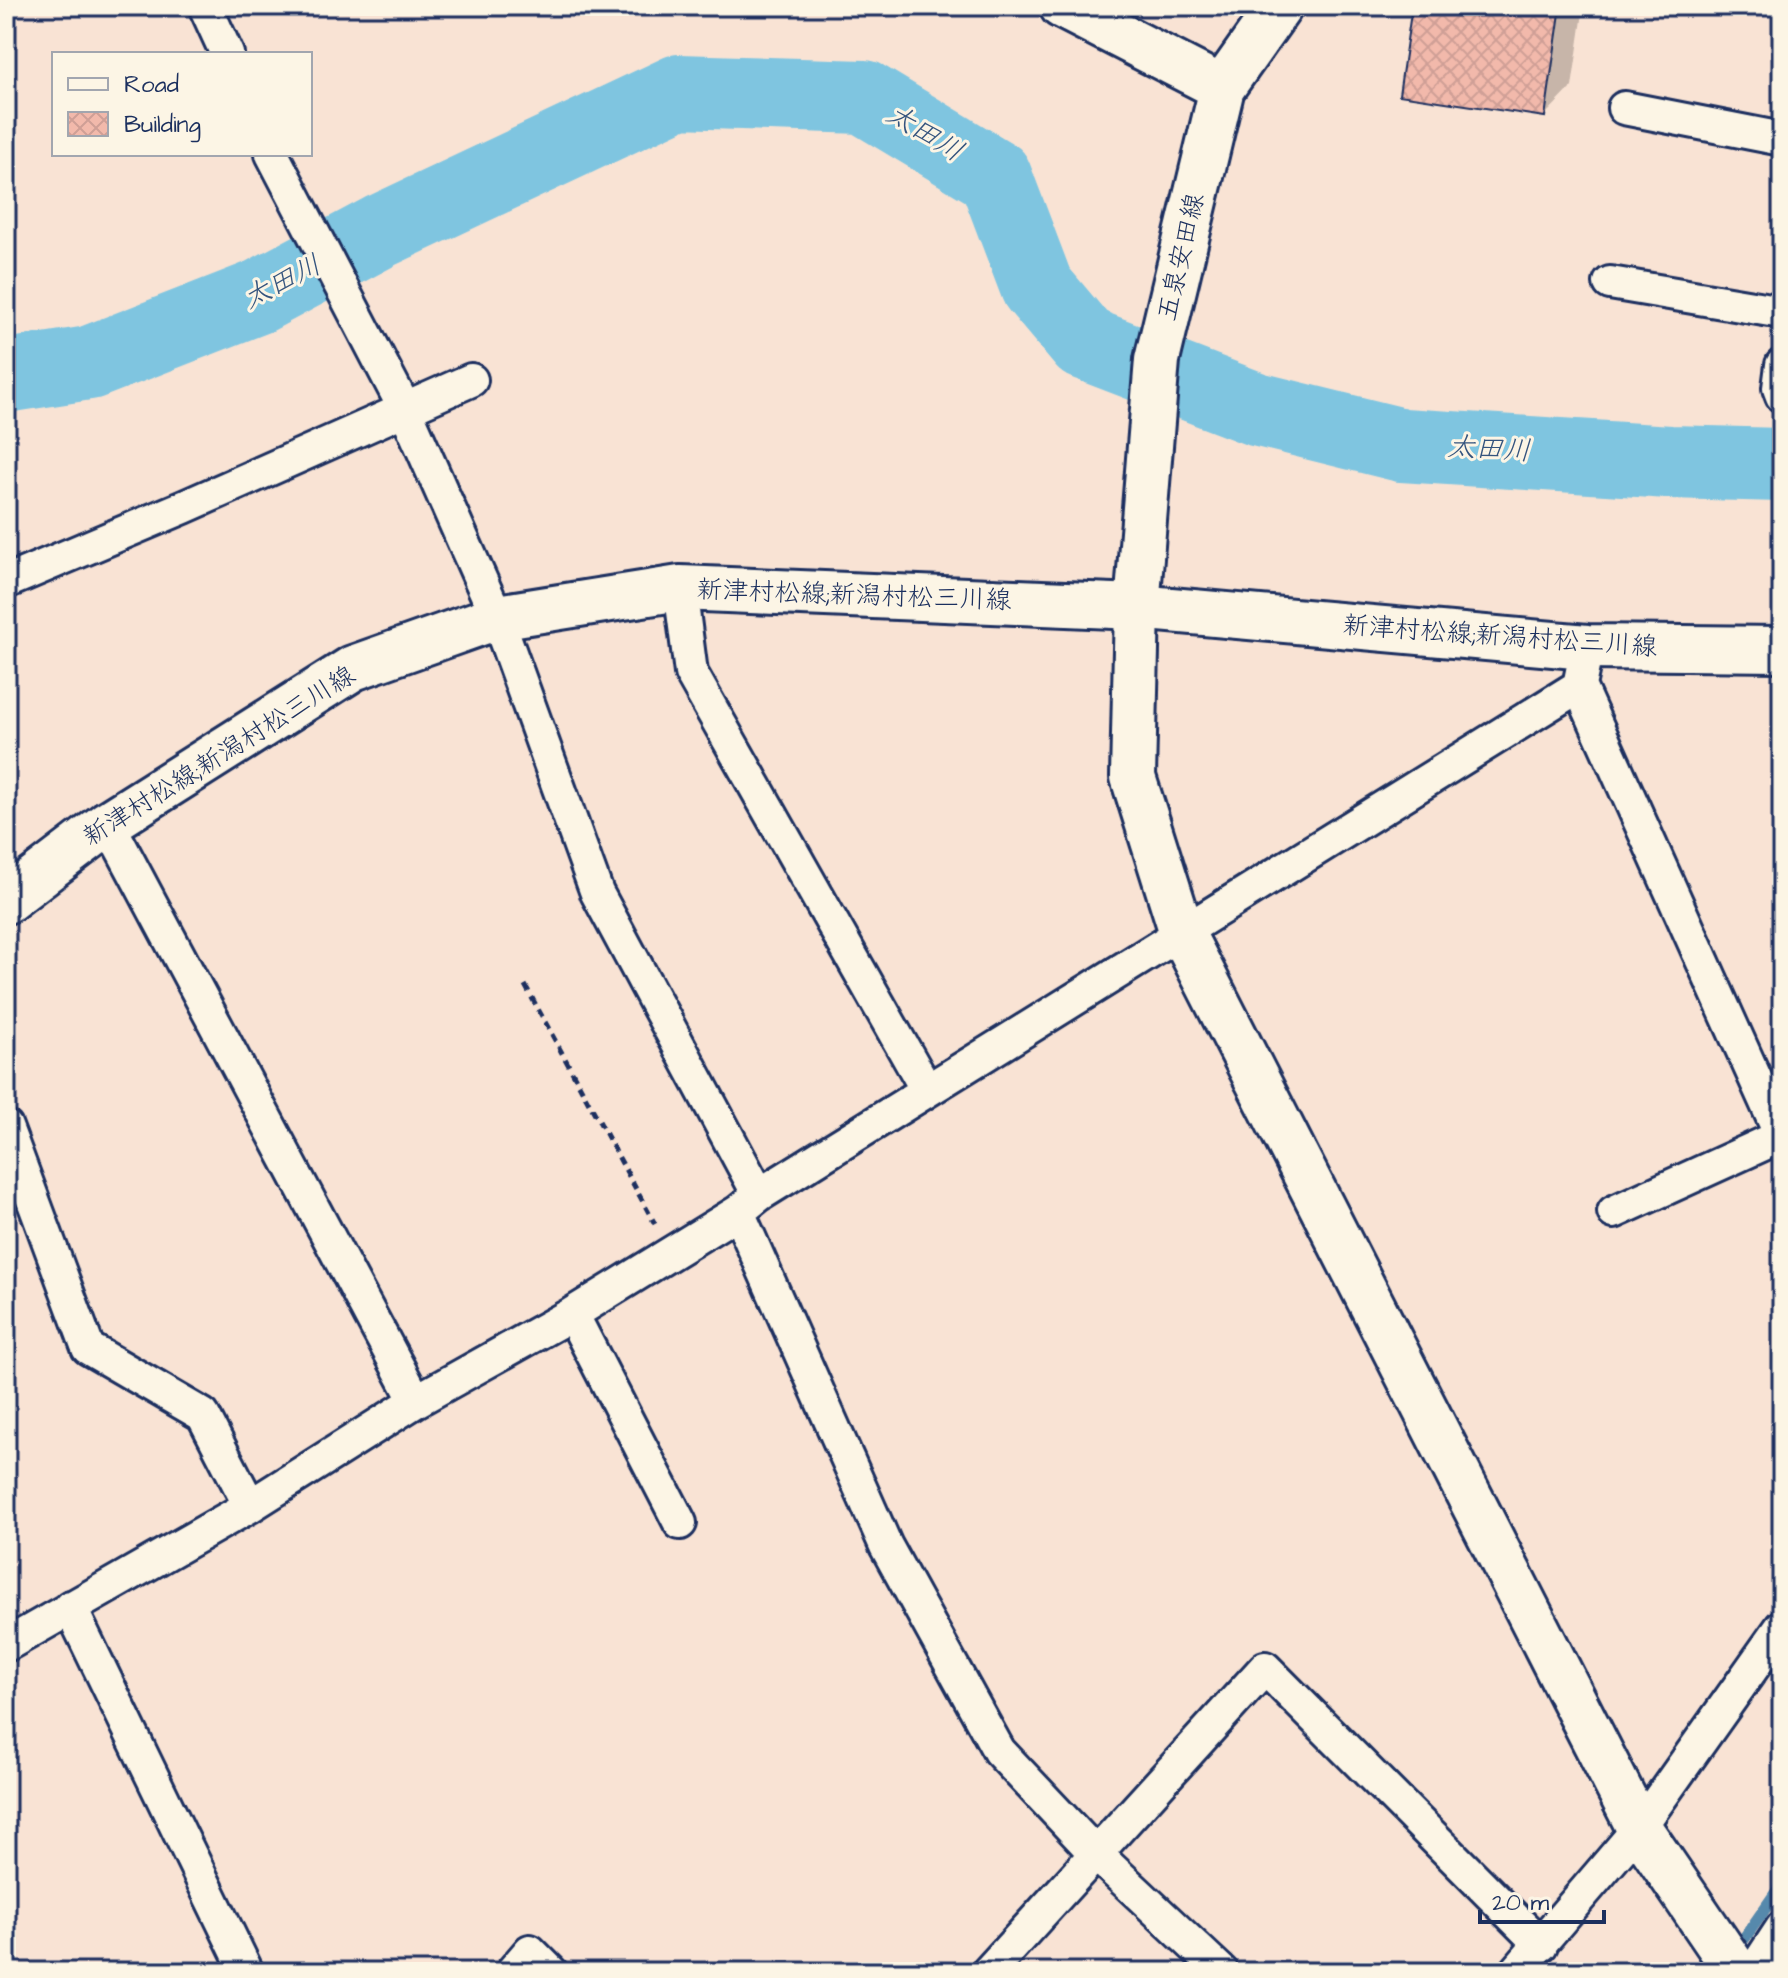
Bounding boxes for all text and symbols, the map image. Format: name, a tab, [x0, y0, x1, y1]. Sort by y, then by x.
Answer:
legend	[52, 52, 312, 156]
text: Road	[124, 68, 179, 102]
water label: 太田川	[879, 95, 971, 171]
text: Building	[124, 108, 201, 143]
street label: 五泉安田線	[1149, 190, 1213, 324]
water label: 太田川	[236, 246, 328, 318]
water label: 太田川	[1446, 427, 1532, 471]
street label: 新津村松線;新潟村松三川線	[696, 572, 1012, 618]
street label: 新津村松線;新潟村松三川線	[1342, 607, 1658, 665]
street label: 新津村松線;新潟村松三川線	[76, 657, 362, 855]
scale bar	[1480, 1874, 1604, 1924]
text: 20 m	[1492, 1886, 1549, 1920]

